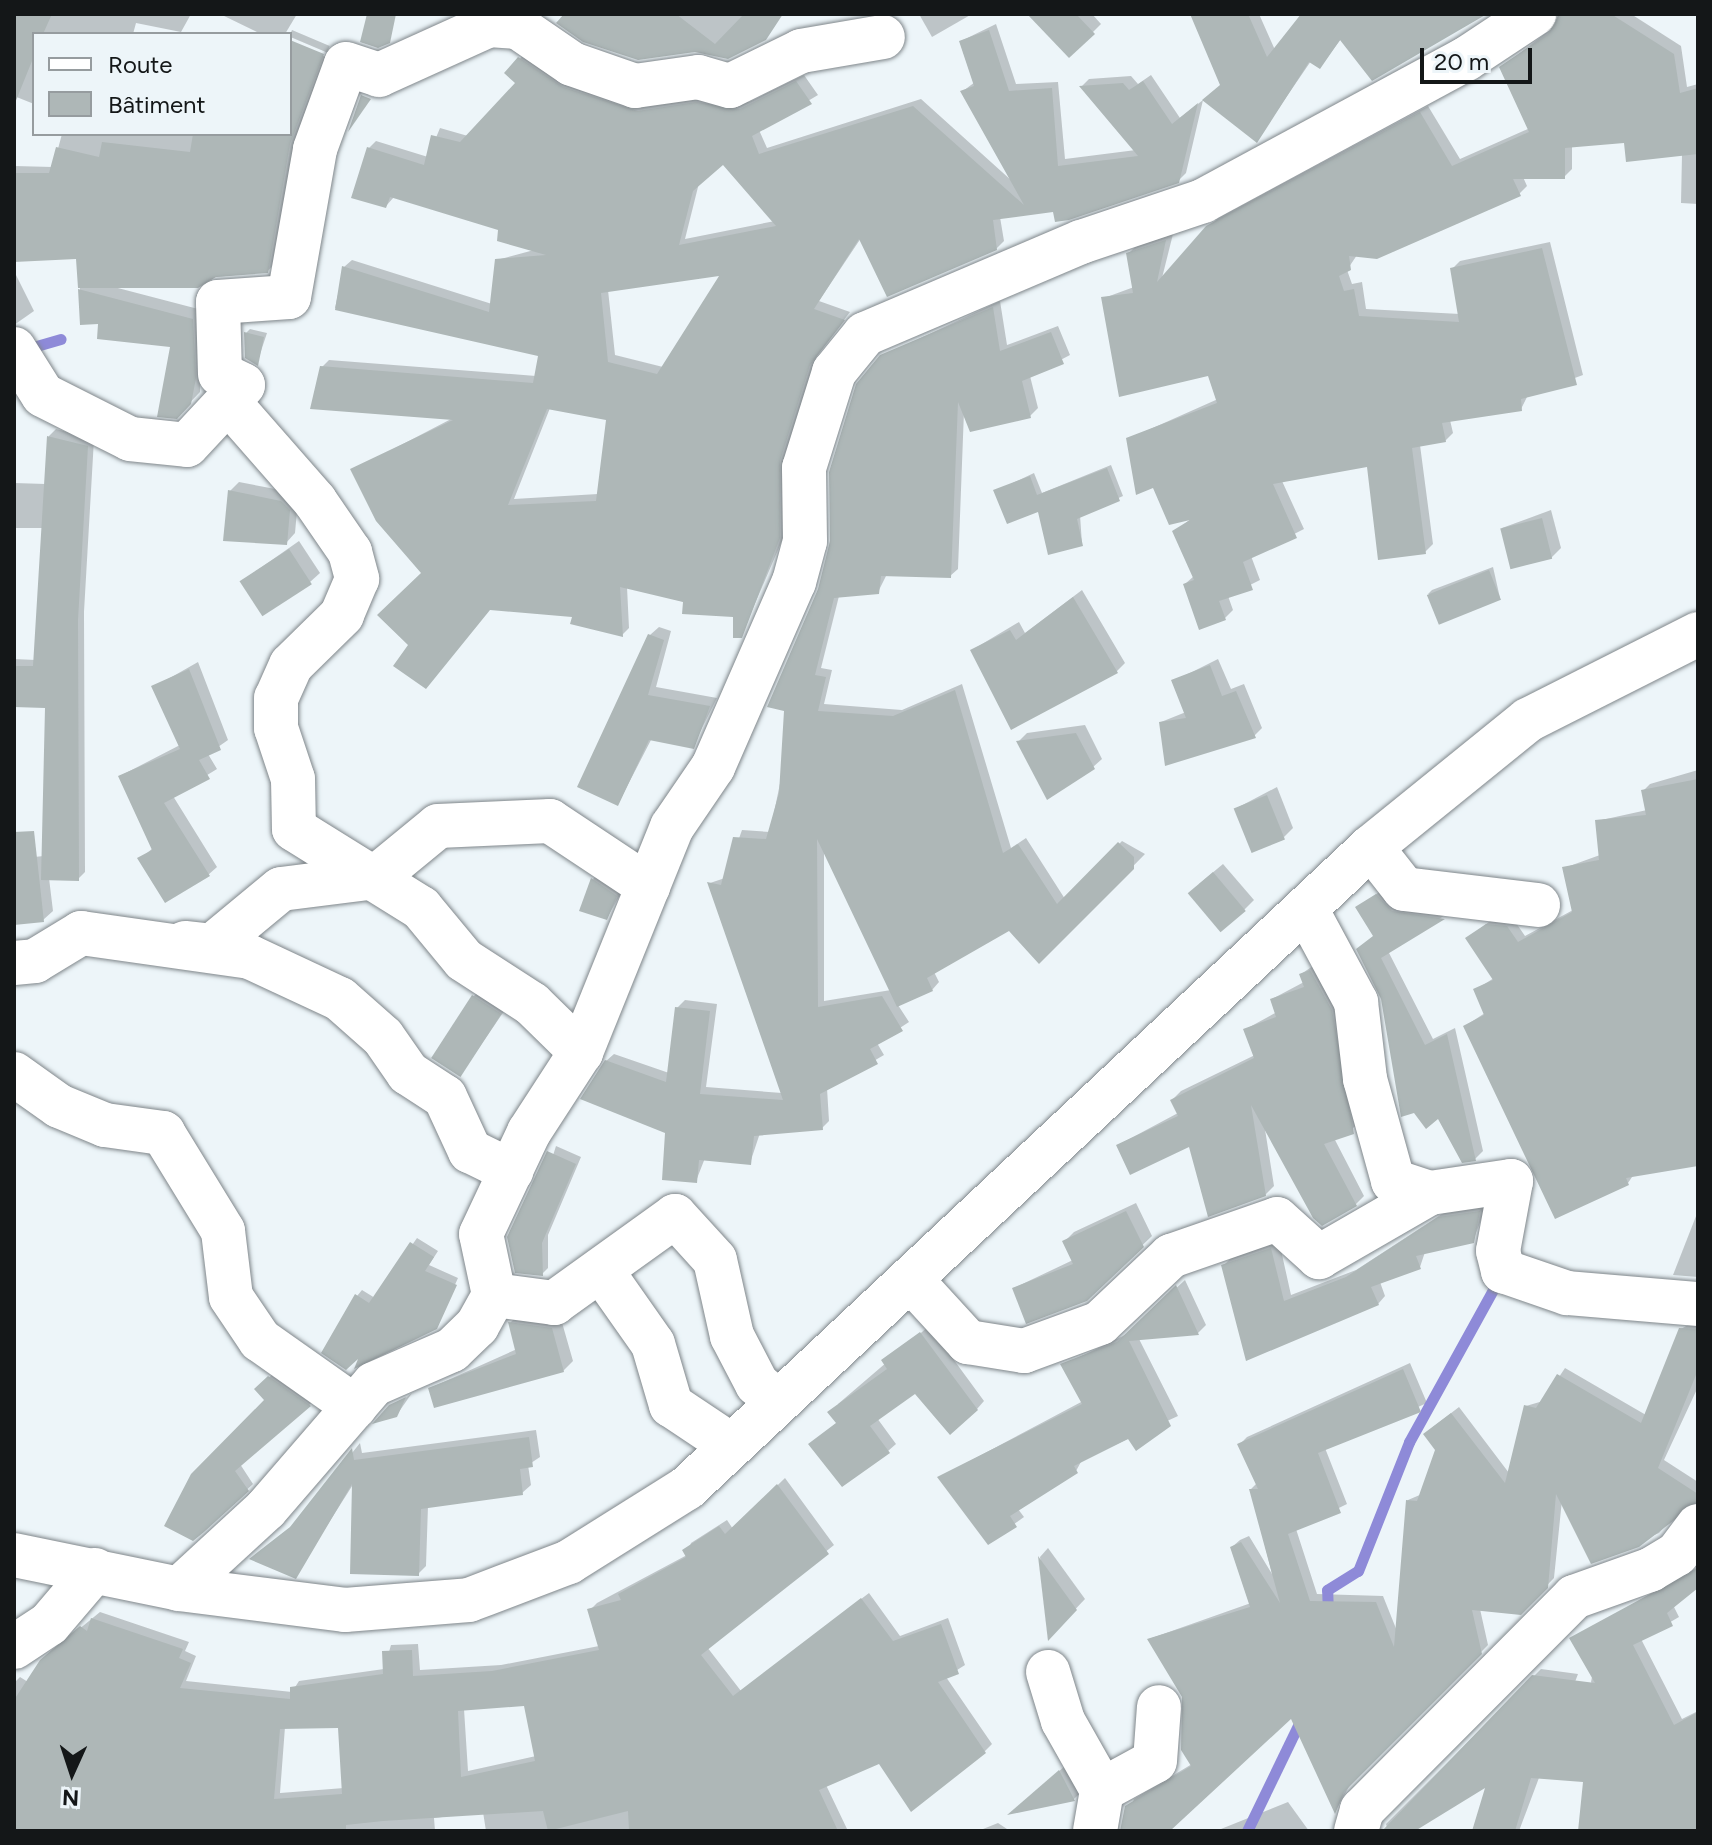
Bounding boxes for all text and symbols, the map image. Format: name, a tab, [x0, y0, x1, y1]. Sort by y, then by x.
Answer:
legend	[32, 32, 292, 136]
scale bar	[1424, 32, 1536, 82]
text: 20 m	[1434, 47, 1489, 76]
text: Route	[108, 50, 172, 79]
text: Bâtiment	[108, 90, 206, 119]
north arrow	[32, 1733, 112, 1813]
text: N	[62, 1784, 80, 1811]

